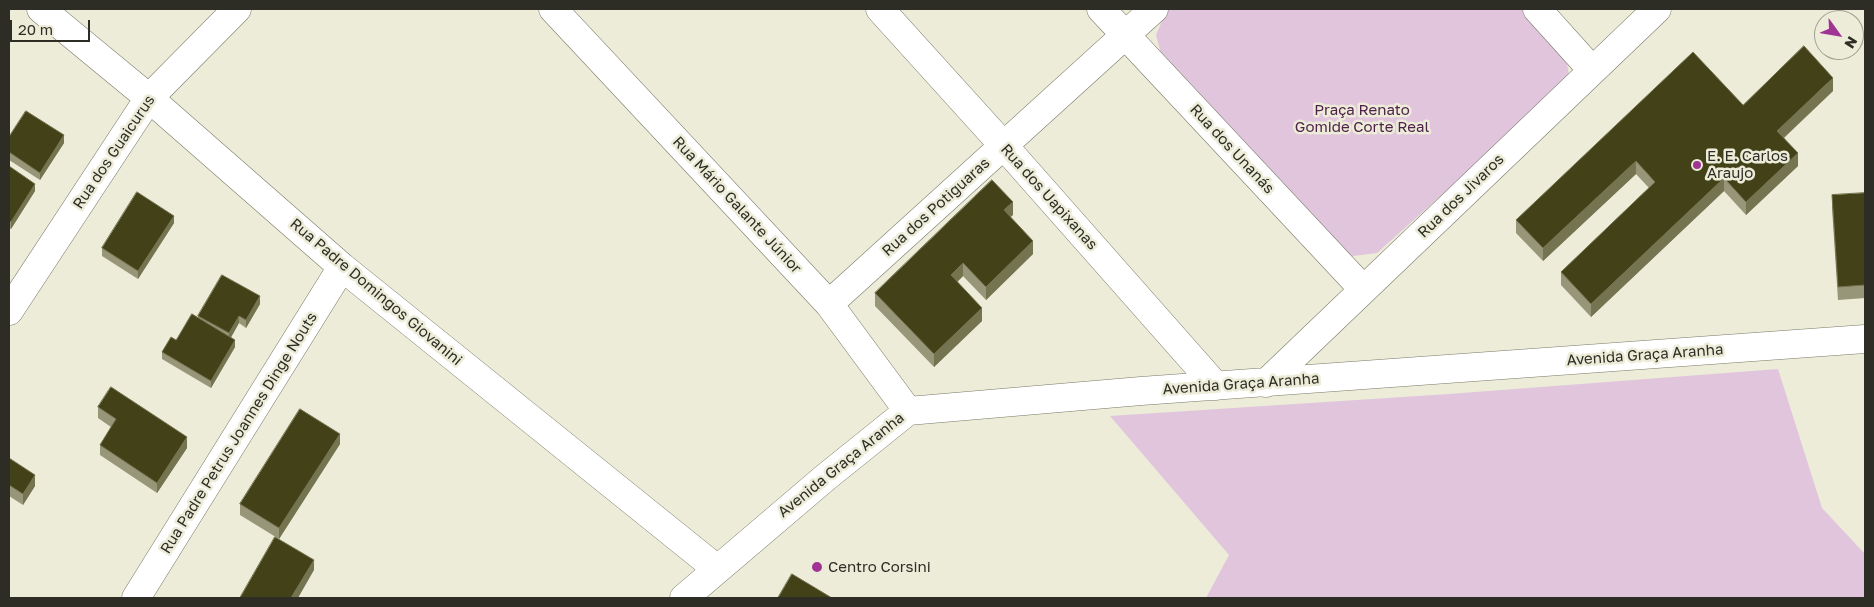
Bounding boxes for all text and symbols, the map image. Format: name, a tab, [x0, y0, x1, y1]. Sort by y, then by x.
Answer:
scale bar	[12, 10, 92, 42]
north arrow	[1814, 10, 1864, 60]
text: 20 m	[18, 20, 53, 38]
text: N	[1841, 34, 1861, 52]
street label: Rua dos Guaicurus	[69, 92, 159, 212]
street label: Rua dos Unanás	[1186, 101, 1278, 197]
park label: Praça Renato Gomide Corte Real	[1295, 101, 1429, 136]
street label: Rua Mário Galante Júnior	[669, 133, 805, 277]
street label: Rua dos Uapixanas	[997, 140, 1101, 254]
place label: E. E. Carlos Araujo	[1707, 147, 1788, 182]
street label: Rua dos Jivaros	[1414, 150, 1508, 242]
street label: Rua dos Potiguaras	[878, 154, 994, 260]
marker: E. E. Carlos Araujo	[1691, 159, 1703, 171]
street label: Rua Padre Domingos Giovanini	[286, 215, 466, 369]
street label: Rua Padre Petrus Joannes Dinge Nouts	[157, 309, 321, 557]
street label: Avenida Graça Aranha	[1566, 341, 1724, 369]
street label: Avenida Graça Aranha	[1162, 370, 1320, 398]
street label: Avenida Graça Aranha	[774, 409, 908, 521]
place label: Centro Corsini	[828, 558, 931, 576]
marker: Centro Corsini	[810, 560, 824, 574]

